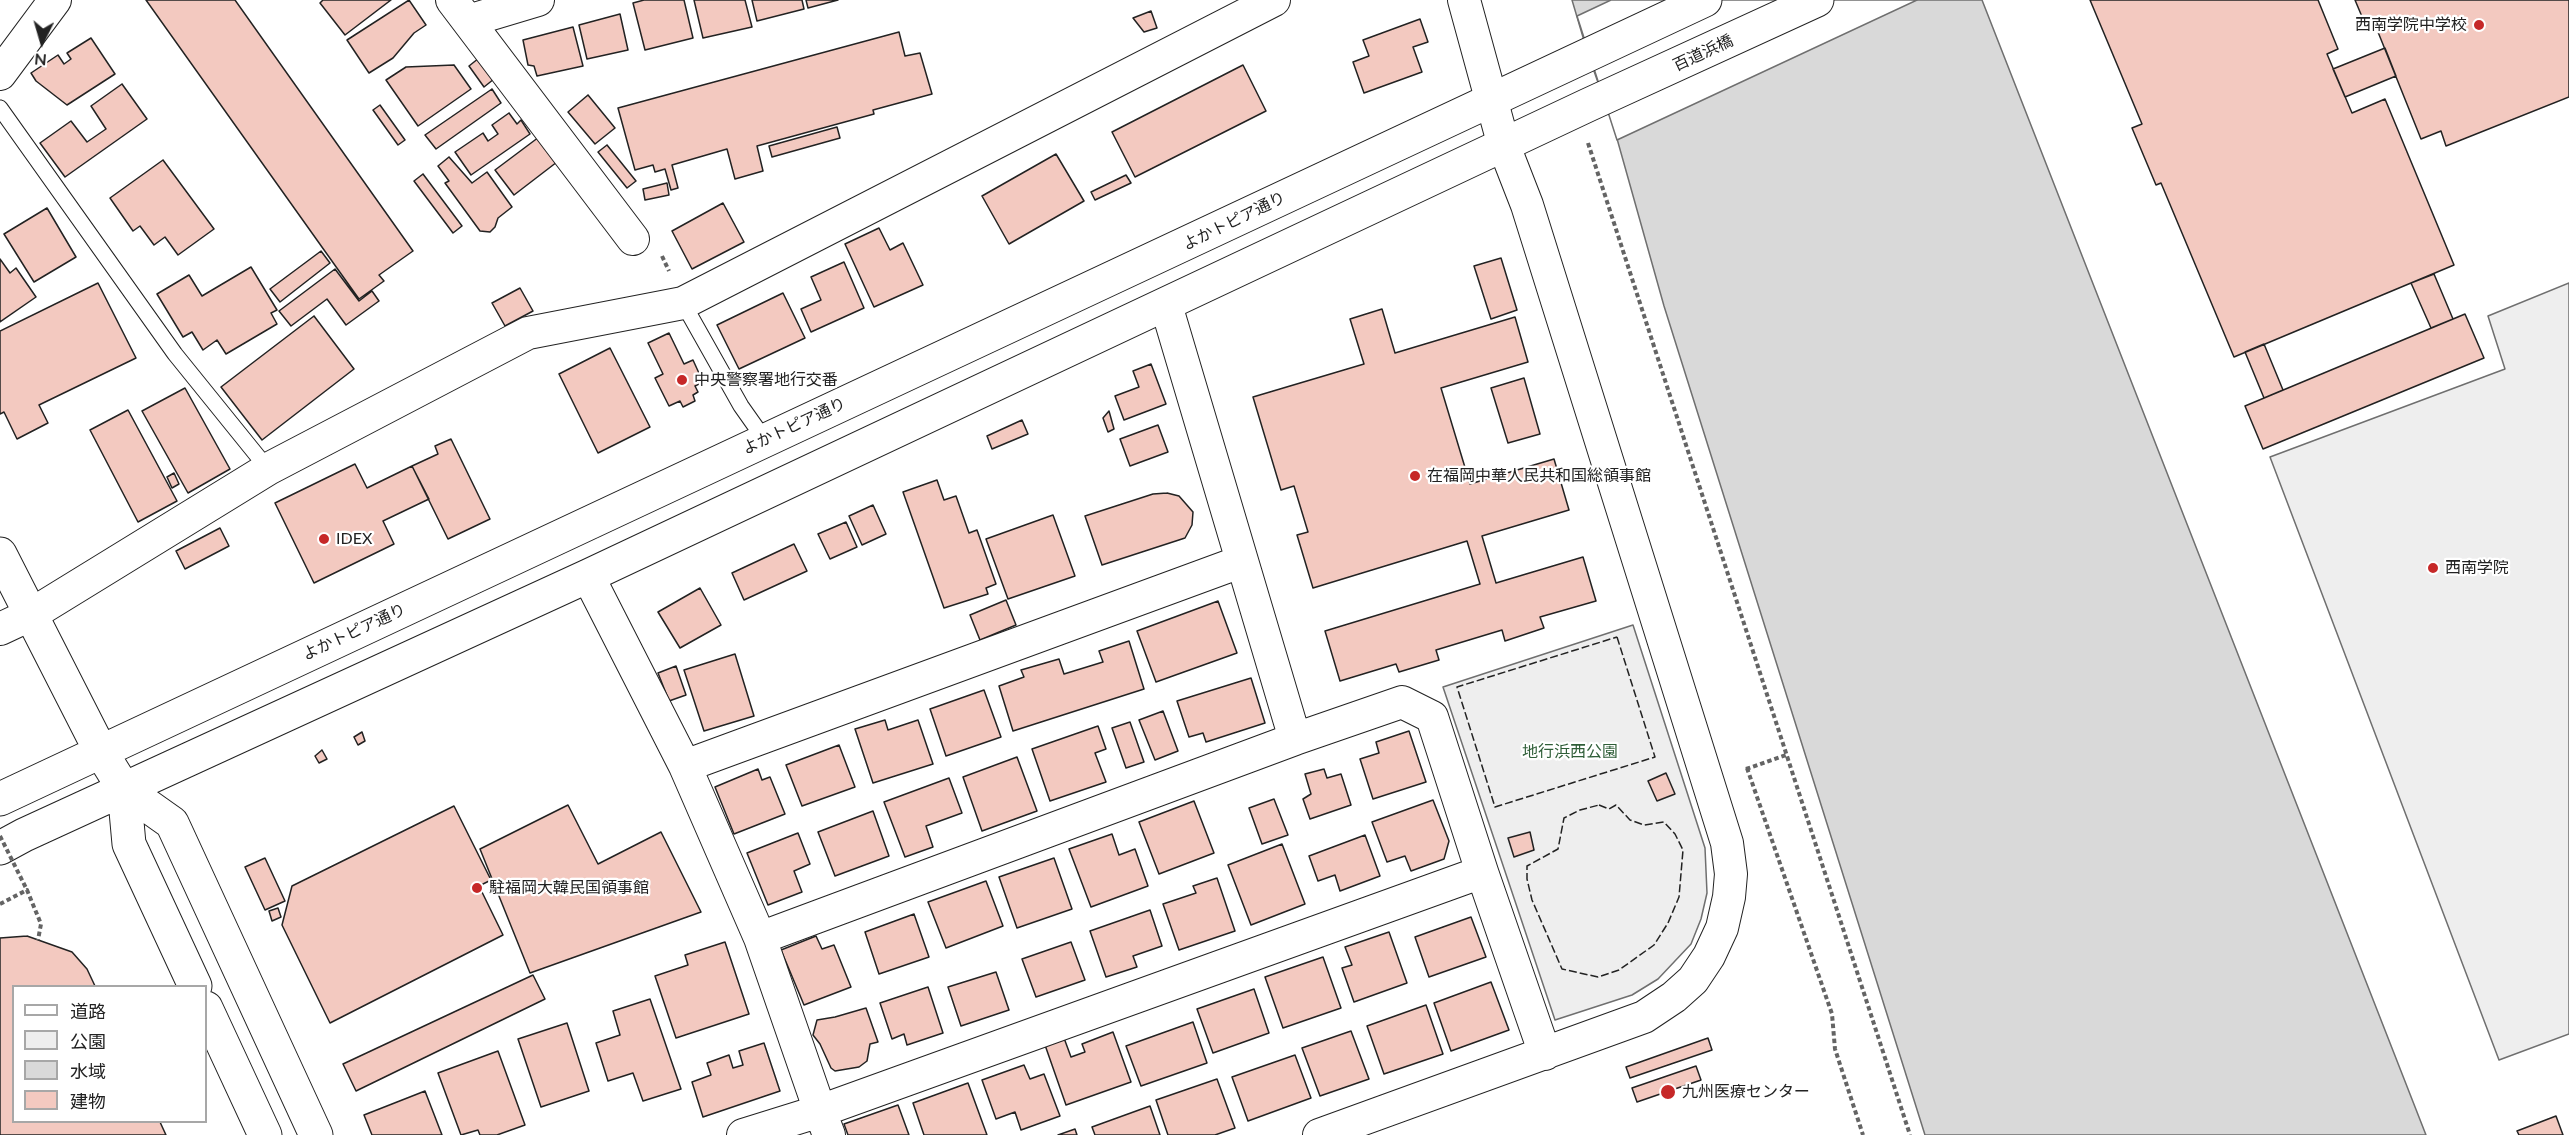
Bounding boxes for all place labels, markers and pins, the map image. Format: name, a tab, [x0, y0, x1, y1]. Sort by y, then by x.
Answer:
place label: 西南学院中学校	[2355, 15, 2467, 35]
marker: 西南学院中学校	[2472, 18, 2486, 32]
place label: 中央警察署地行交番	[694, 370, 838, 390]
marker: 中央警察署地行交番	[675, 373, 689, 387]
place label: 在福岡中華人民共和国総領事館	[1427, 466, 1651, 486]
marker: 在福岡中華人民共和国総領事館	[1408, 469, 1422, 483]
place label: IDEX	[336, 529, 372, 549]
marker: IDEX	[317, 532, 331, 546]
place label: 西南学院	[2445, 558, 2509, 578]
marker: 西南学院	[2426, 561, 2440, 575]
place label: 駐福岡大韓民国領事館	[489, 878, 649, 898]
marker: 駐福岡大韓民国領事館	[470, 881, 484, 895]
place label: 九州医療センター	[1682, 1082, 1810, 1102]
marker: 九州医療センター	[1659, 1083, 1677, 1101]

